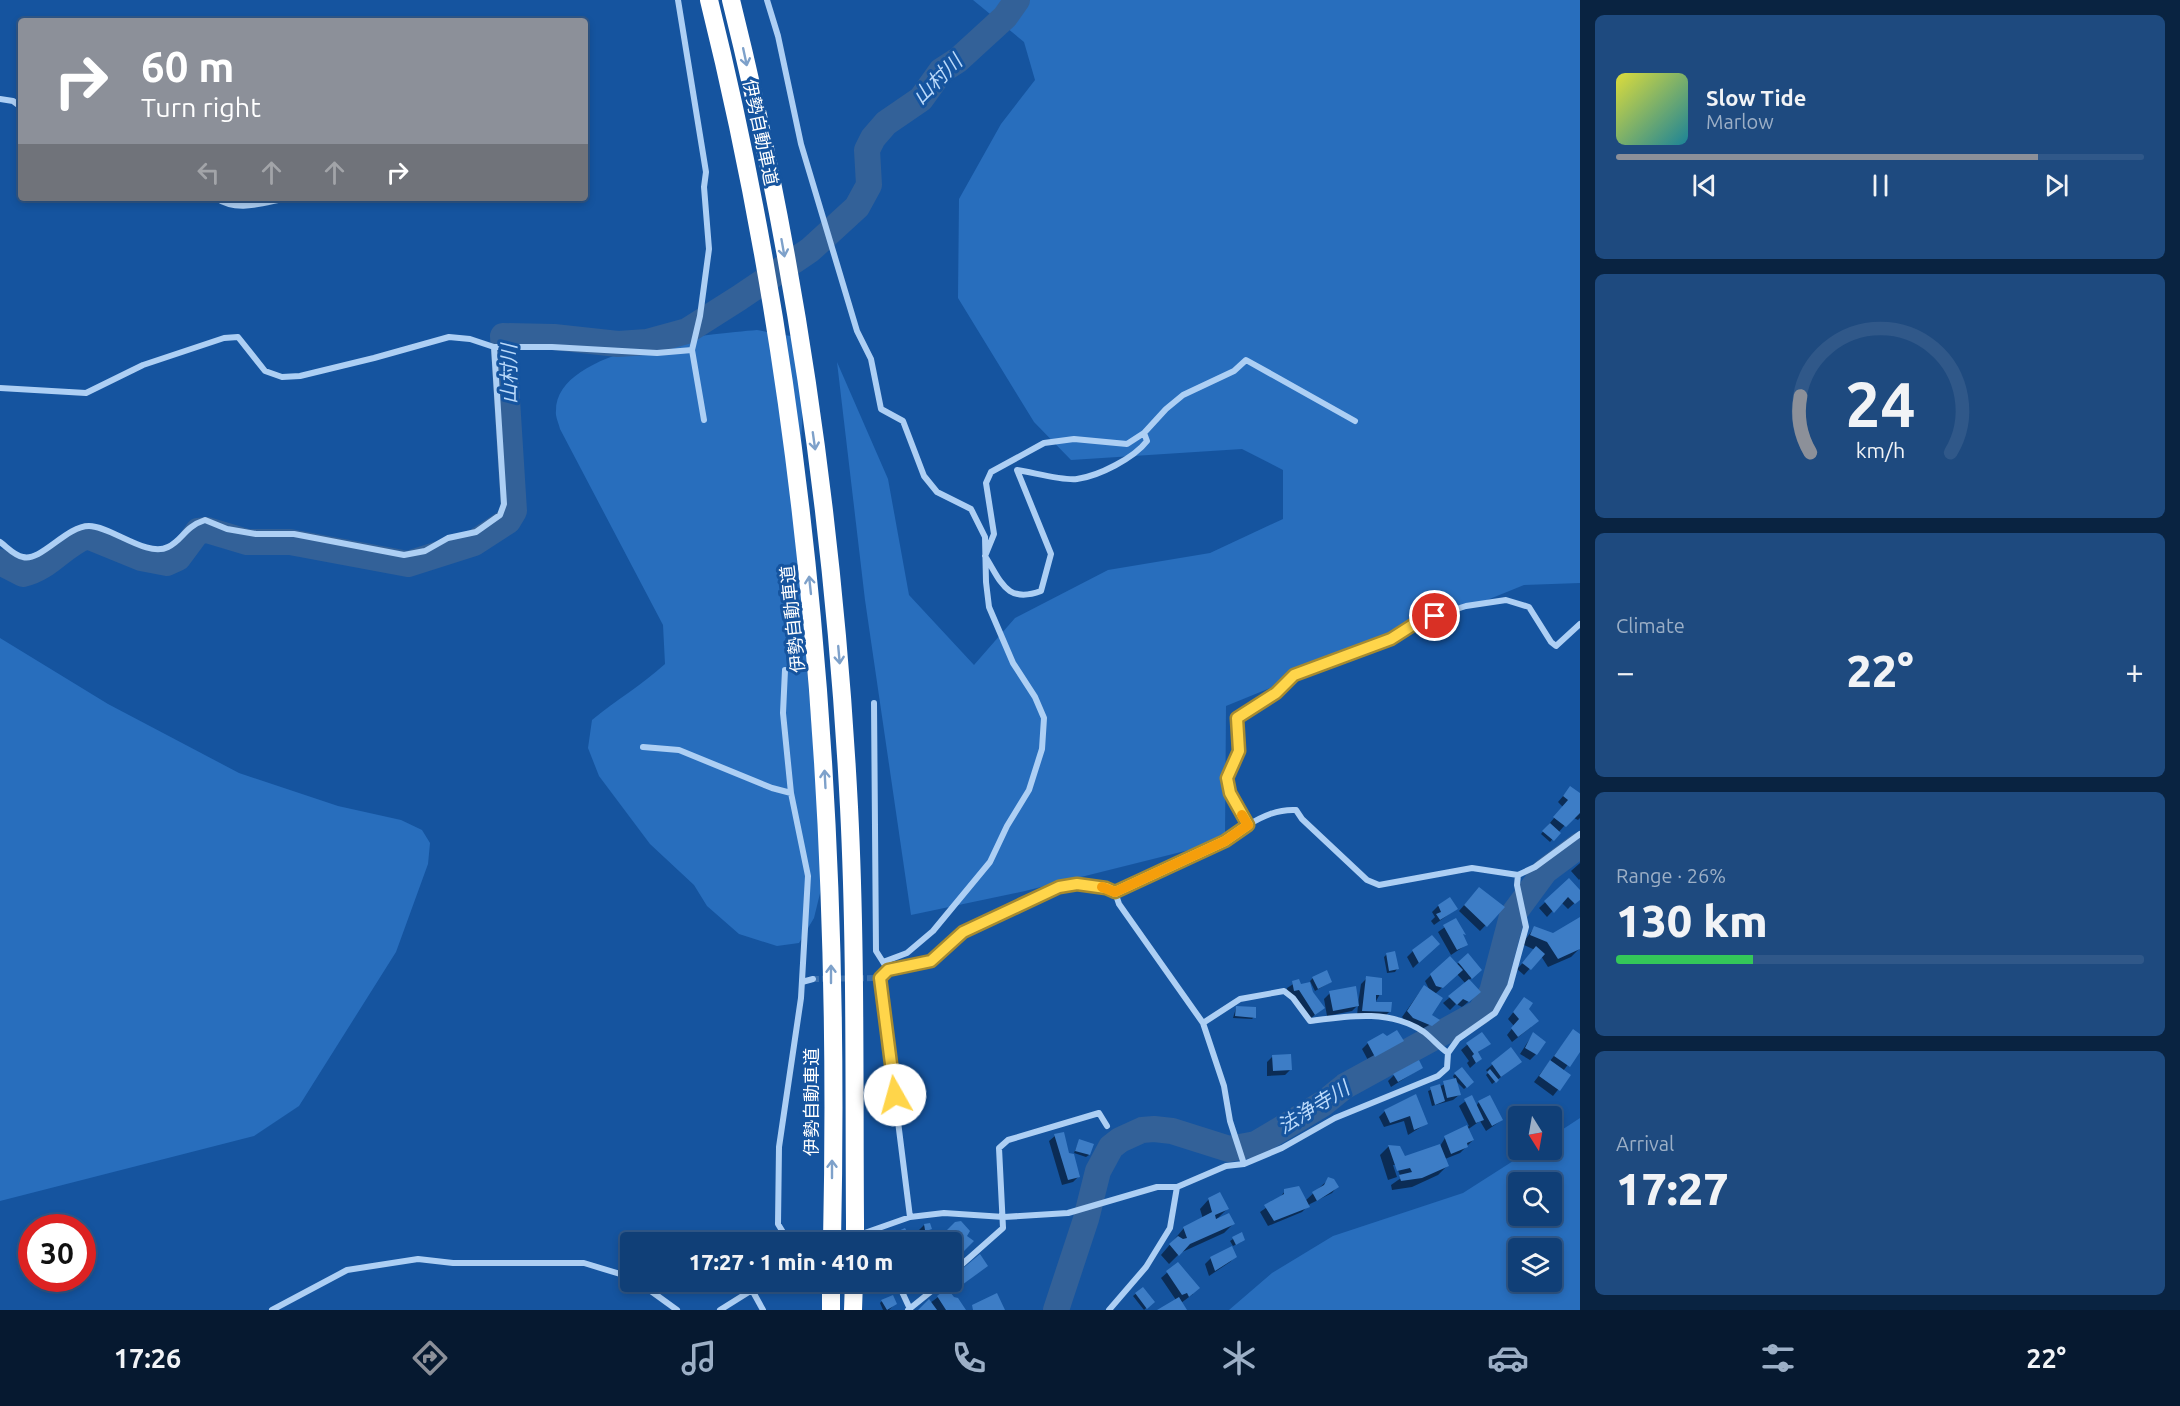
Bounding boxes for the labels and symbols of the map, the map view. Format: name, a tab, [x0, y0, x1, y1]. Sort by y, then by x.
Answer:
one-way arrow	[740, 47, 751, 66]
water label: 山村川	[908, 48, 968, 108]
street label: 伊勢自動車道	[740, 77, 782, 187]
one-way arrow	[778, 238, 789, 257]
water label: 山村川	[497, 342, 520, 404]
one-way arrow	[809, 430, 820, 450]
street label: 伊勢自動車道	[776, 564, 808, 674]
one-way arrow	[804, 575, 815, 595]
pin	[1409, 590, 1460, 641]
one-way arrow	[833, 645, 844, 665]
one-way arrow	[819, 770, 830, 790]
one-way arrow	[825, 965, 837, 985]
street label: 伊勢自動車道	[801, 1048, 821, 1156]
position arrow	[863, 1063, 927, 1127]
water label: 法浄寺川	[1273, 1075, 1355, 1138]
north arrow	[1508, 1106, 1562, 1160]
one-way arrow	[826, 1160, 838, 1180]
speed limit sign: 30	[18, 1214, 96, 1292]

